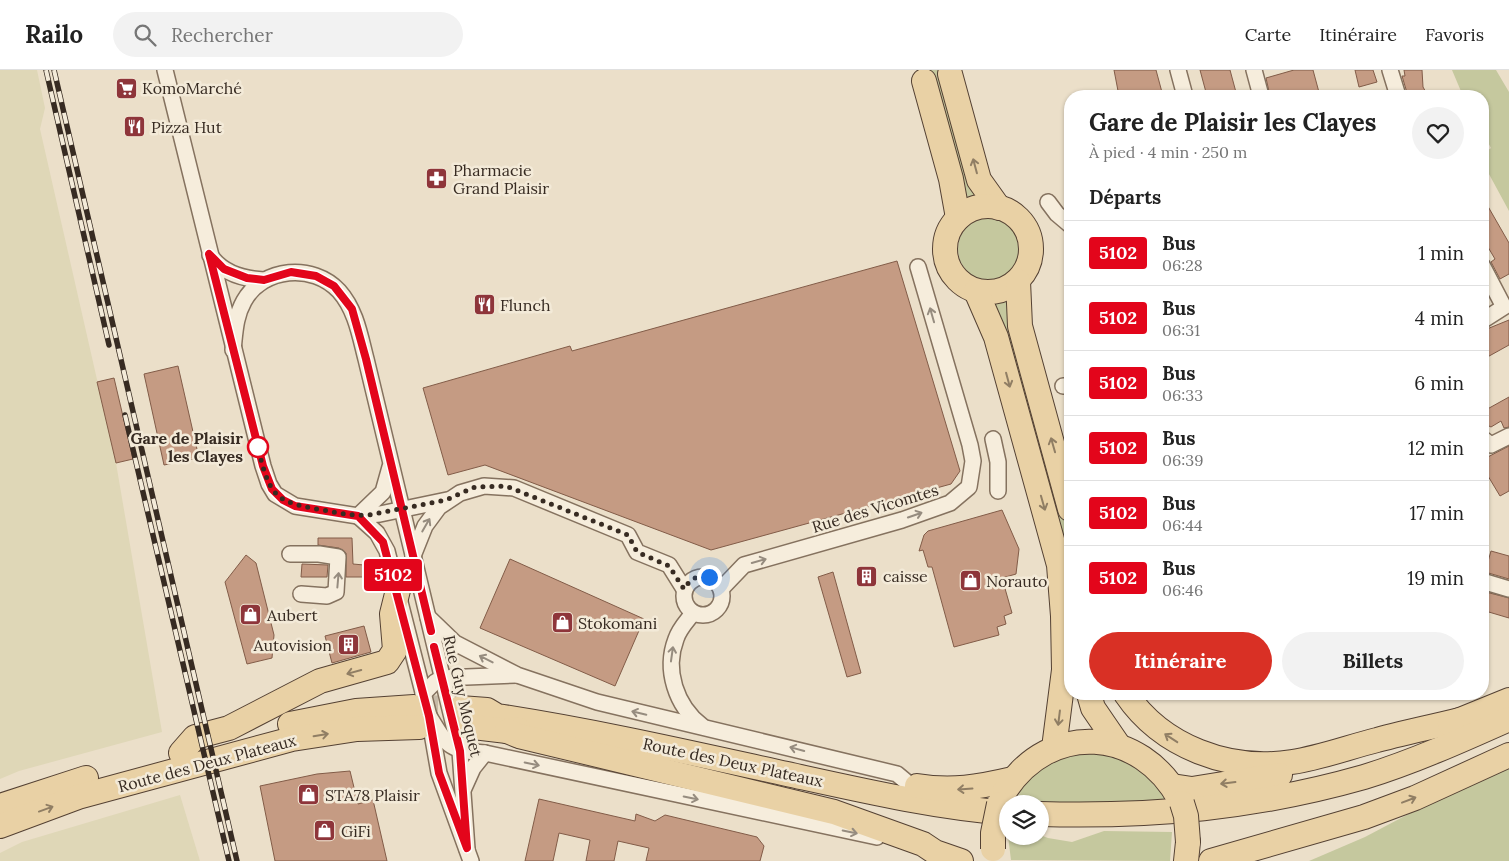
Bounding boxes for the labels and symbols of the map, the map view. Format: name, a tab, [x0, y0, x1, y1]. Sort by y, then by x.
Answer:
supermarket icon: KomoMarché	[114, 76, 138, 100]
place label: KomoMarché	[142, 78, 242, 98]
restaurant icon: Pizza Hut	[123, 115, 147, 139]
place label: Pizza Hut	[151, 117, 223, 137]
one-way arrow	[970, 158, 980, 174]
place label: Pharmacie Grand Plaisir	[453, 160, 549, 198]
pharmacy icon: Pharmacie Grand Plaisir	[425, 167, 449, 191]
restaurant icon: Flunch	[472, 293, 496, 317]
place label: Flunch	[500, 295, 551, 315]
one-way arrow	[926, 307, 936, 323]
one-way arrow	[1003, 371, 1013, 387]
place label: Gare de Plaisir les Clayes	[130, 428, 243, 466]
marker: Gare de Plaisir les Clayes	[247, 436, 269, 458]
one-way arrow	[1048, 438, 1058, 454]
street label: Rue des Vicomtes	[809, 479, 941, 537]
one-way arrow	[1038, 494, 1048, 510]
one-way arrow	[906, 510, 922, 519]
one-way arrow	[421, 519, 431, 533]
one-way arrow	[750, 555, 766, 565]
line badge: 5102	[358, 559, 428, 591]
building icon: caisse	[855, 564, 879, 588]
your location	[697, 565, 722, 590]
place label: caisse	[883, 566, 928, 586]
shop icon: Norauto	[958, 569, 982, 593]
place label: Norauto	[986, 571, 1047, 591]
one-way arrow	[333, 572, 342, 588]
shop icon: Aubert	[239, 603, 263, 627]
place label: Aubert	[266, 605, 319, 625]
shop icon: Stokomani	[550, 611, 574, 635]
place label: Stokomani	[578, 613, 657, 633]
building icon: Autovision	[336, 633, 360, 657]
street label: Rue Guy Moquet	[439, 633, 487, 760]
place label: Autovision	[252, 635, 332, 655]
one-way arrow	[668, 647, 678, 663]
one-way arrow	[479, 654, 494, 663]
one-way arrow	[347, 668, 363, 677]
one-way arrow	[631, 708, 647, 717]
one-way arrow	[1054, 710, 1064, 726]
street label: Route des Deux Plateaux	[116, 729, 299, 796]
one-way arrow	[312, 729, 328, 739]
street label: Route des Deux Plateaux	[641, 733, 825, 791]
one-way arrow	[1165, 733, 1179, 743]
one-way arrow	[790, 744, 806, 753]
one-way arrow	[524, 759, 540, 769]
one-way arrow	[1221, 778, 1237, 788]
shop icon: STA78 Plaisir	[297, 783, 321, 807]
one-way arrow	[957, 784, 973, 793]
place label: STA78 Plaisir	[325, 785, 420, 805]
one-way arrow	[683, 793, 699, 803]
one-way arrow	[1401, 794, 1416, 804]
one-way arrow	[37, 804, 53, 813]
shop icon: GiFi	[313, 819, 337, 843]
place label: GiFi	[341, 821, 371, 841]
one-way arrow	[842, 827, 858, 837]

